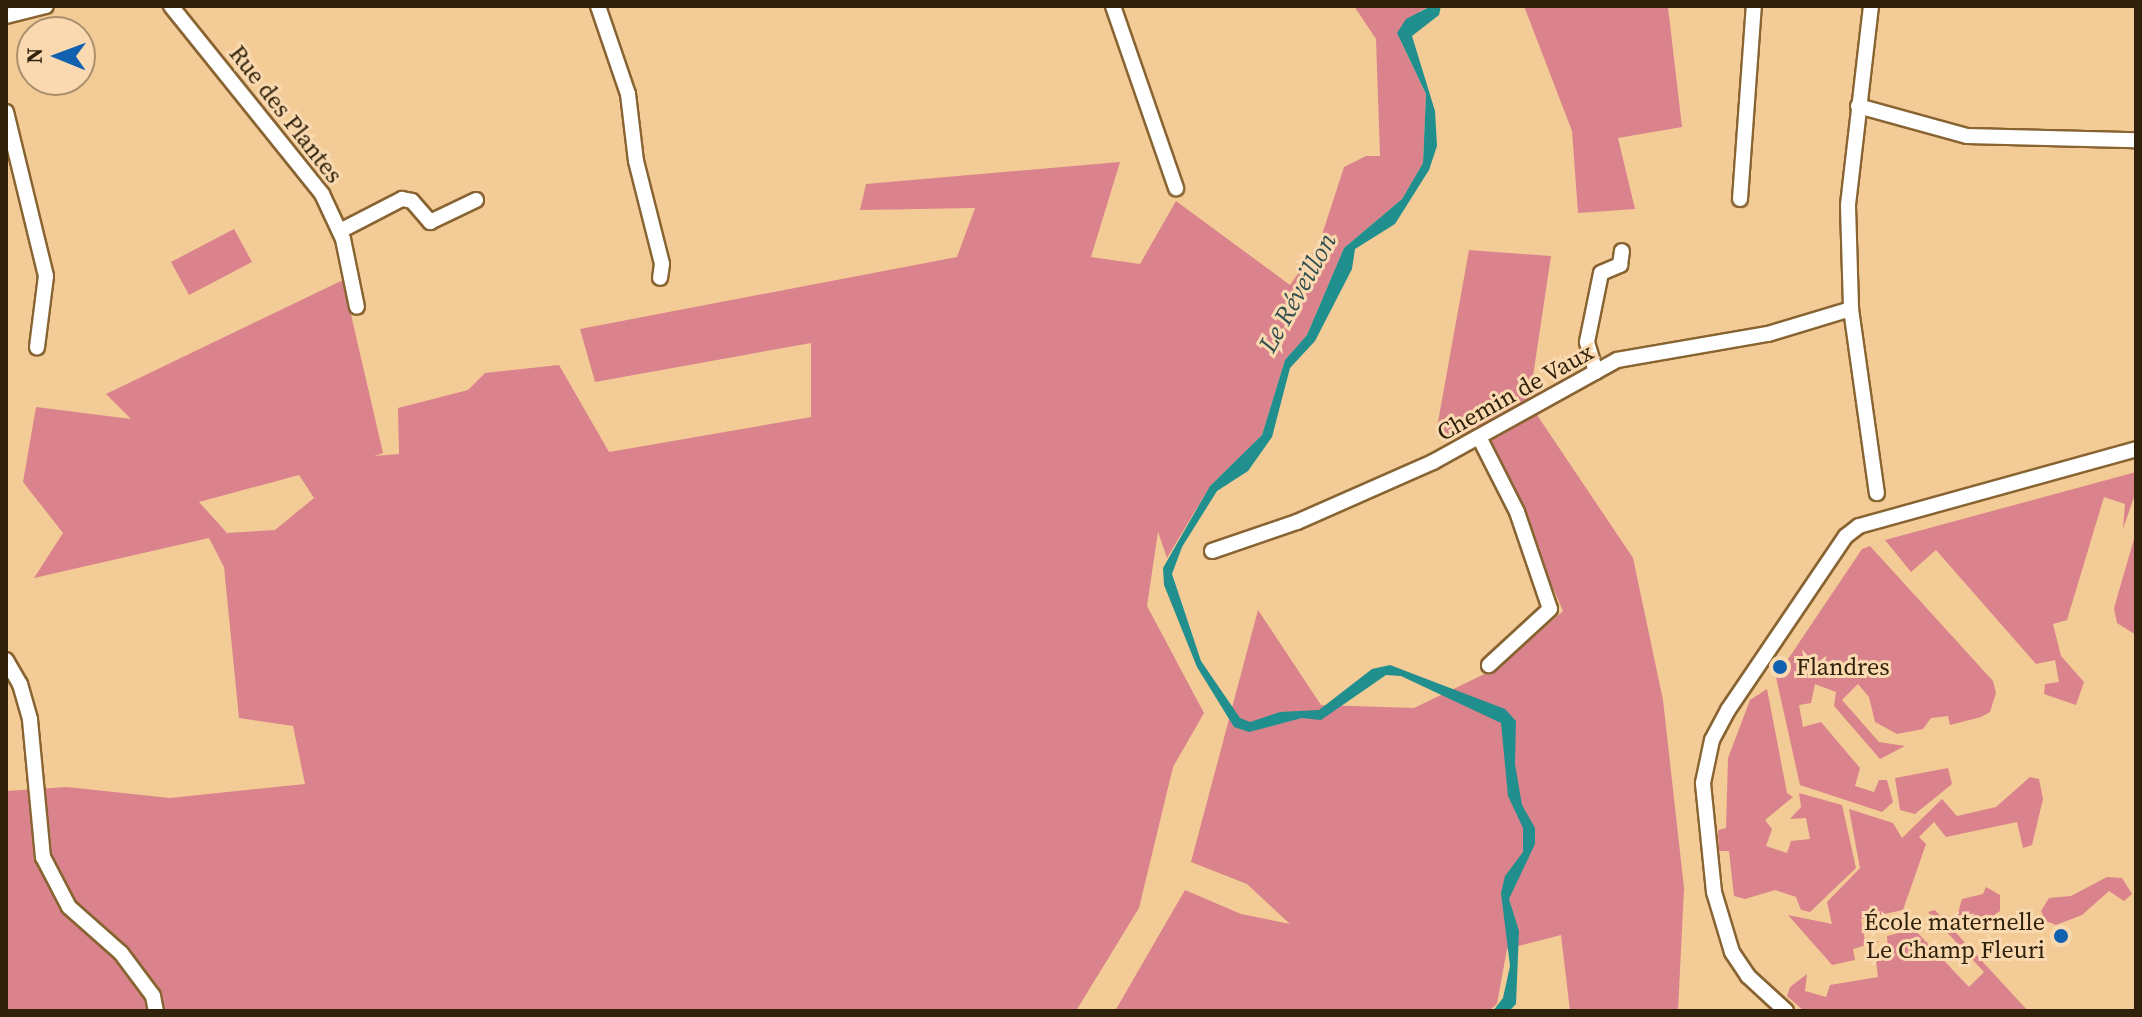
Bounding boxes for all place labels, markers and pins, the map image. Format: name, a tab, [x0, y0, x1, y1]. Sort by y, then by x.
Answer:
place label: Flandres	[1796, 653, 1890, 681]
marker: Flandres	[1771, 658, 1789, 676]
place label: École maternelle Le Champ Fleuri	[1864, 908, 2045, 964]
marker: École maternelle Le Champ Fleuri	[2052, 927, 2070, 945]

